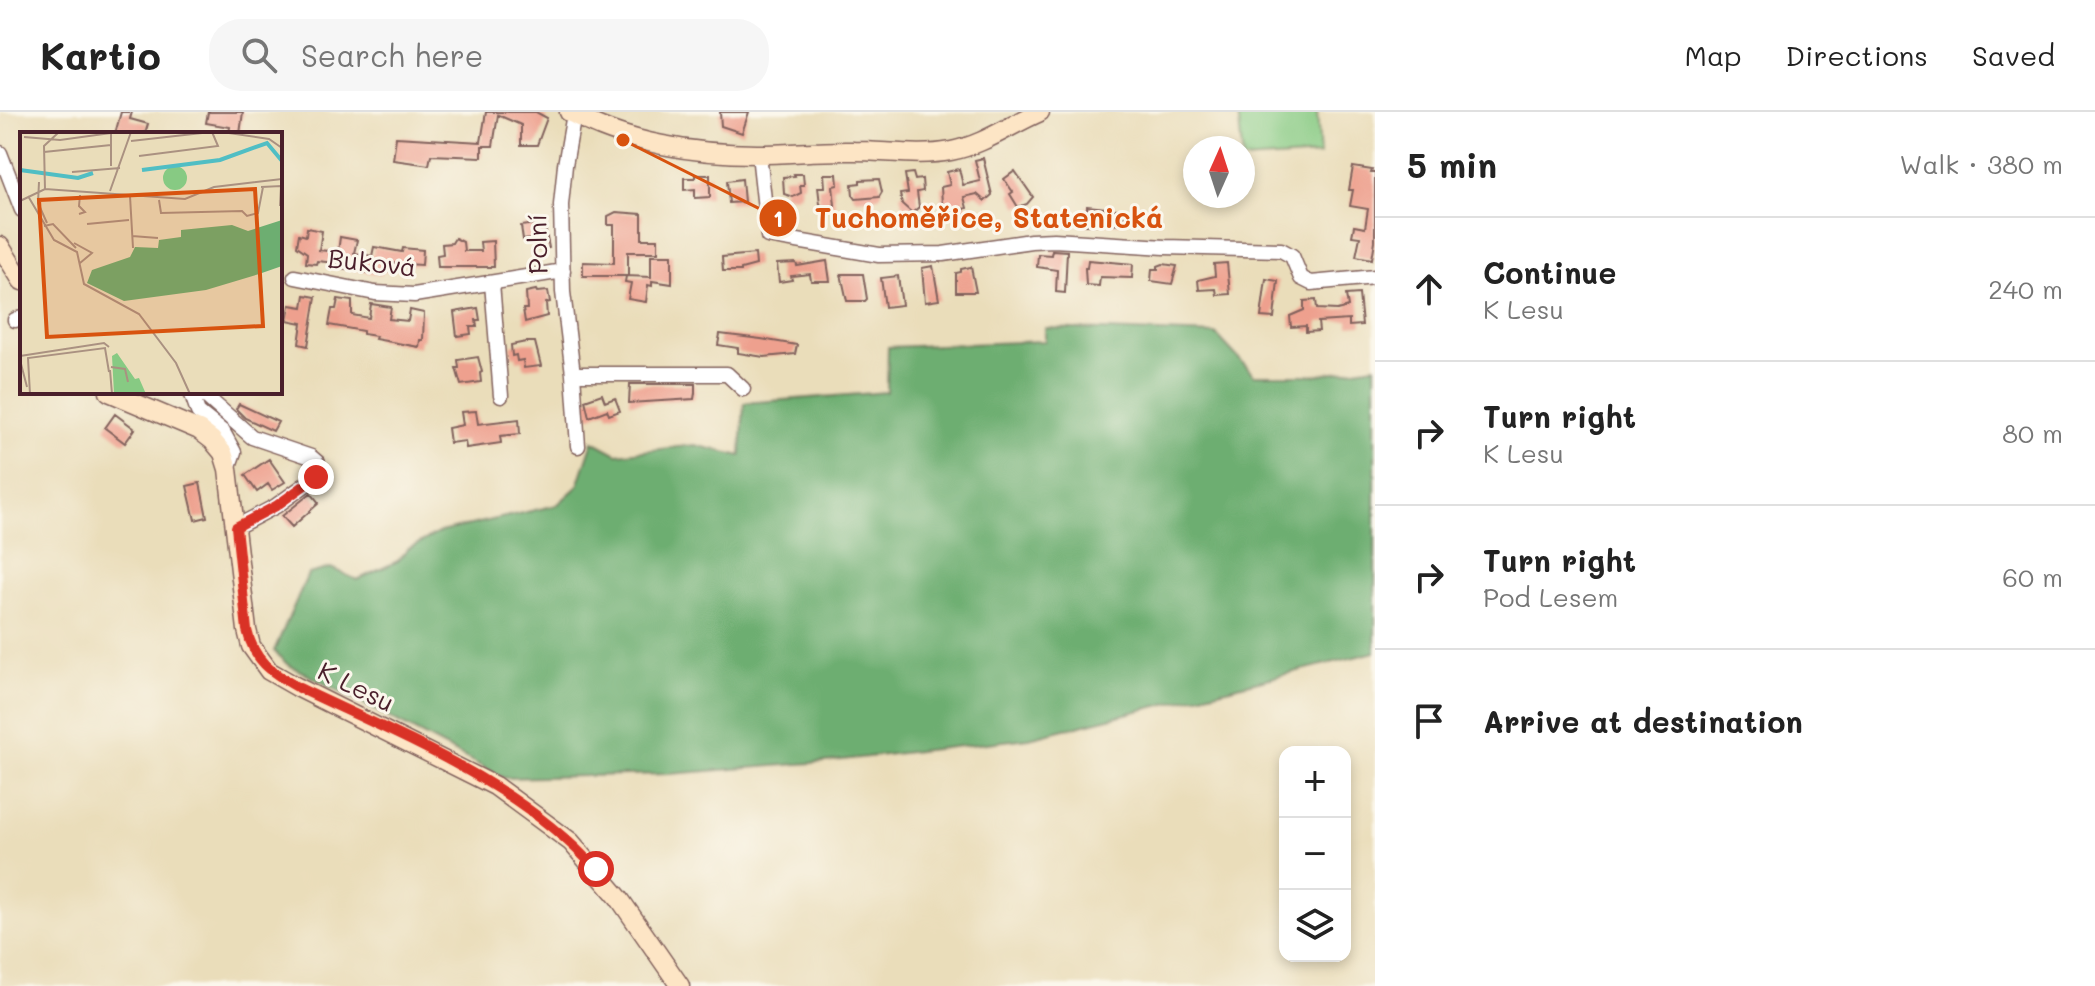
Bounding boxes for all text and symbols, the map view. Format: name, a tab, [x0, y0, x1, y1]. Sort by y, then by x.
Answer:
search box	[209, 19, 769, 91]
text: Kartio	[40, 30, 161, 80]
icon: search	[237, 33, 281, 77]
text: Search here	[301, 35, 483, 75]
text: Map	[1685, 37, 1742, 73]
text: Directions	[1786, 37, 1928, 73]
text: Saved	[1972, 37, 2055, 73]
inset map	[20, 132, 282, 394]
north arrow	[1183, 136, 1255, 208]
text: 5 min	[1407, 142, 1497, 187]
text: Walk · 380 m	[1900, 147, 2063, 181]
callout: Tuchoměřice, Statenická	[758, 192, 1179, 244]
text: Tuchoměřice, Statenická	[815, 199, 1163, 235]
text: 1	[773, 202, 783, 233]
street label: Polní	[519, 214, 555, 275]
street label: Buková	[326, 240, 418, 284]
text: Continue	[1483, 252, 1616, 292]
icon: ahead	[1407, 267, 1451, 311]
text: 240 m	[1988, 272, 2063, 306]
text: K Lesu	[1483, 292, 1564, 326]
text: Turn right	[1483, 396, 1636, 436]
icon: right	[1407, 411, 1451, 455]
text: 80 m	[2002, 416, 2063, 450]
text: K Lesu	[1483, 436, 1564, 470]
route end	[298, 459, 334, 495]
text: Turn right	[1483, 540, 1636, 580]
icon: right	[1407, 555, 1451, 599]
text: 60 m	[2002, 560, 2063, 594]
text: Pod Lesem	[1483, 580, 1618, 614]
street label: K Lesu	[313, 653, 400, 719]
icon: arrive	[1407, 699, 1451, 743]
text: Arrive at destination	[1483, 701, 1803, 741]
map controls	[1279, 746, 1351, 962]
button: +	[1279, 746, 1351, 818]
button: −	[1279, 818, 1351, 890]
route start	[578, 851, 614, 887]
button: layers	[1279, 890, 1351, 962]

